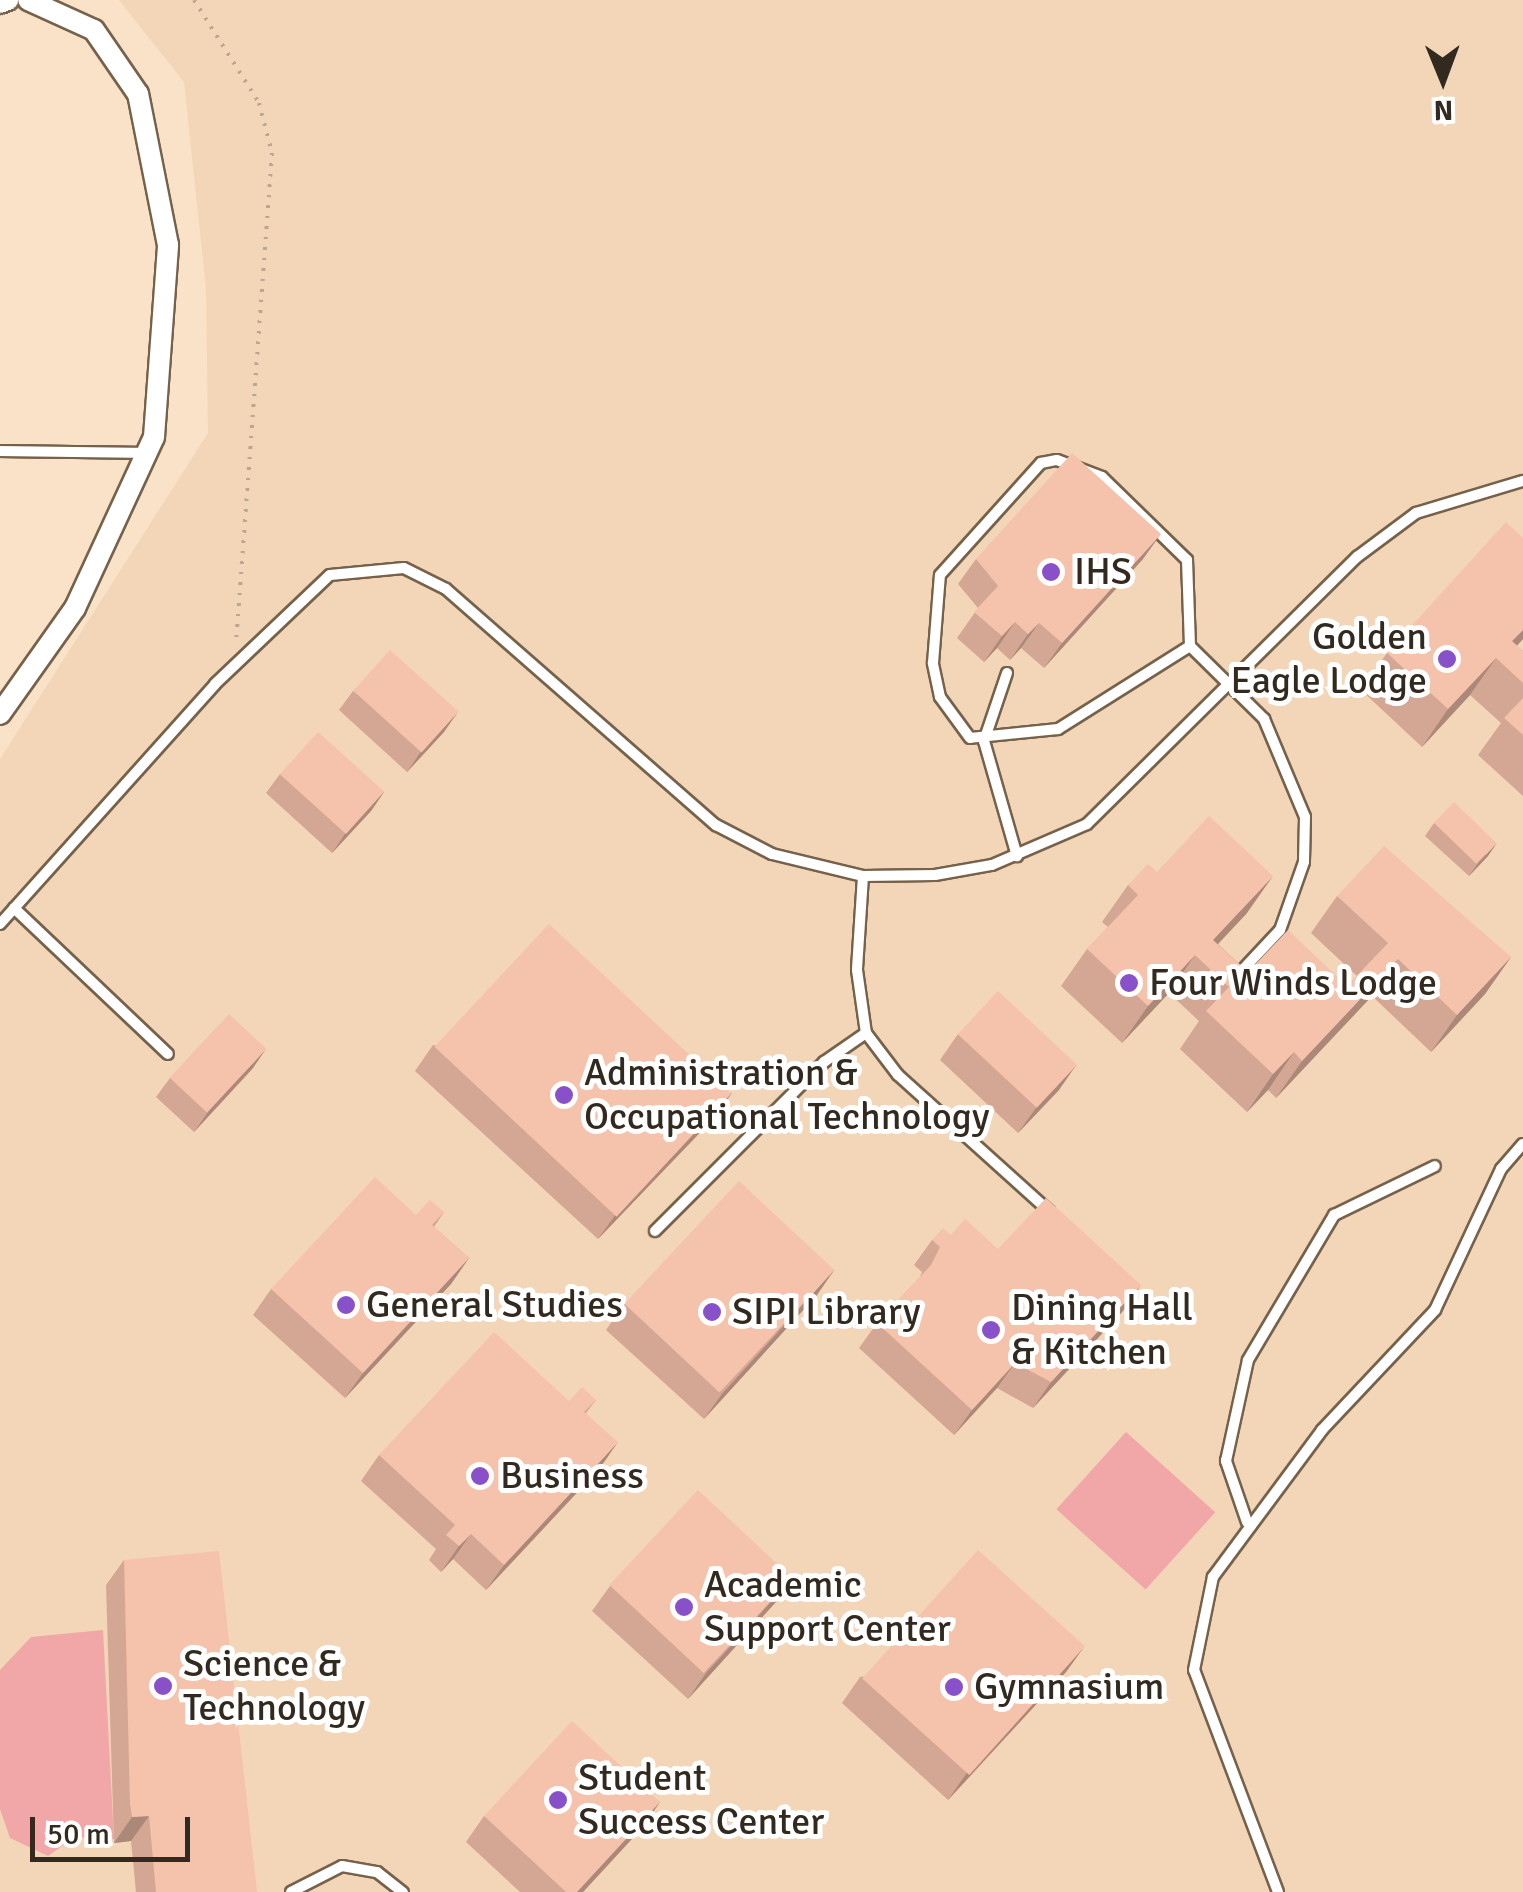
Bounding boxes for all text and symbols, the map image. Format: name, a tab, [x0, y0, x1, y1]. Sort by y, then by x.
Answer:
north arrow	[1393, 30, 1493, 130]
text: N	[1433, 93, 1454, 127]
place label: IHS	[1074, 549, 1132, 595]
marker: IHS	[1038, 559, 1064, 585]
place label: Golden Eagle Lodge	[1231, 614, 1427, 704]
marker: Golden Eagle Lodge	[1436, 648, 1458, 670]
place label: Four Winds Lodge	[1149, 960, 1437, 1006]
marker: Four Winds Lodge	[1118, 972, 1140, 994]
place label: Administration & Occupational Technology	[584, 1050, 990, 1140]
marker: Administration & Occupational Technology	[553, 1084, 575, 1106]
place label: General Studies	[366, 1282, 623, 1328]
place label: Dining Hall & Kitchen	[1011, 1285, 1193, 1375]
place label: SIPI Library	[732, 1289, 921, 1335]
marker: General Studies	[335, 1294, 357, 1316]
marker: SIPI Library	[701, 1301, 723, 1323]
marker: Dining Hall & Kitchen	[980, 1319, 1002, 1341]
place label: Business	[500, 1453, 644, 1499]
marker: Business	[469, 1465, 491, 1487]
place label: Academic Support Center	[704, 1562, 951, 1652]
marker: Academic Support Center	[673, 1596, 695, 1618]
place label: Science & Technology	[183, 1641, 365, 1730]
place label: Gymnasium	[974, 1664, 1164, 1710]
marker: Science & Technology	[152, 1675, 174, 1697]
marker: Gymnasium	[943, 1676, 965, 1698]
place label: Student Success Center	[578, 1755, 824, 1845]
marker: Student Success Center	[547, 1789, 569, 1811]
scale bar	[35, 1797, 195, 1859]
text: 50 m	[47, 1816, 110, 1853]

